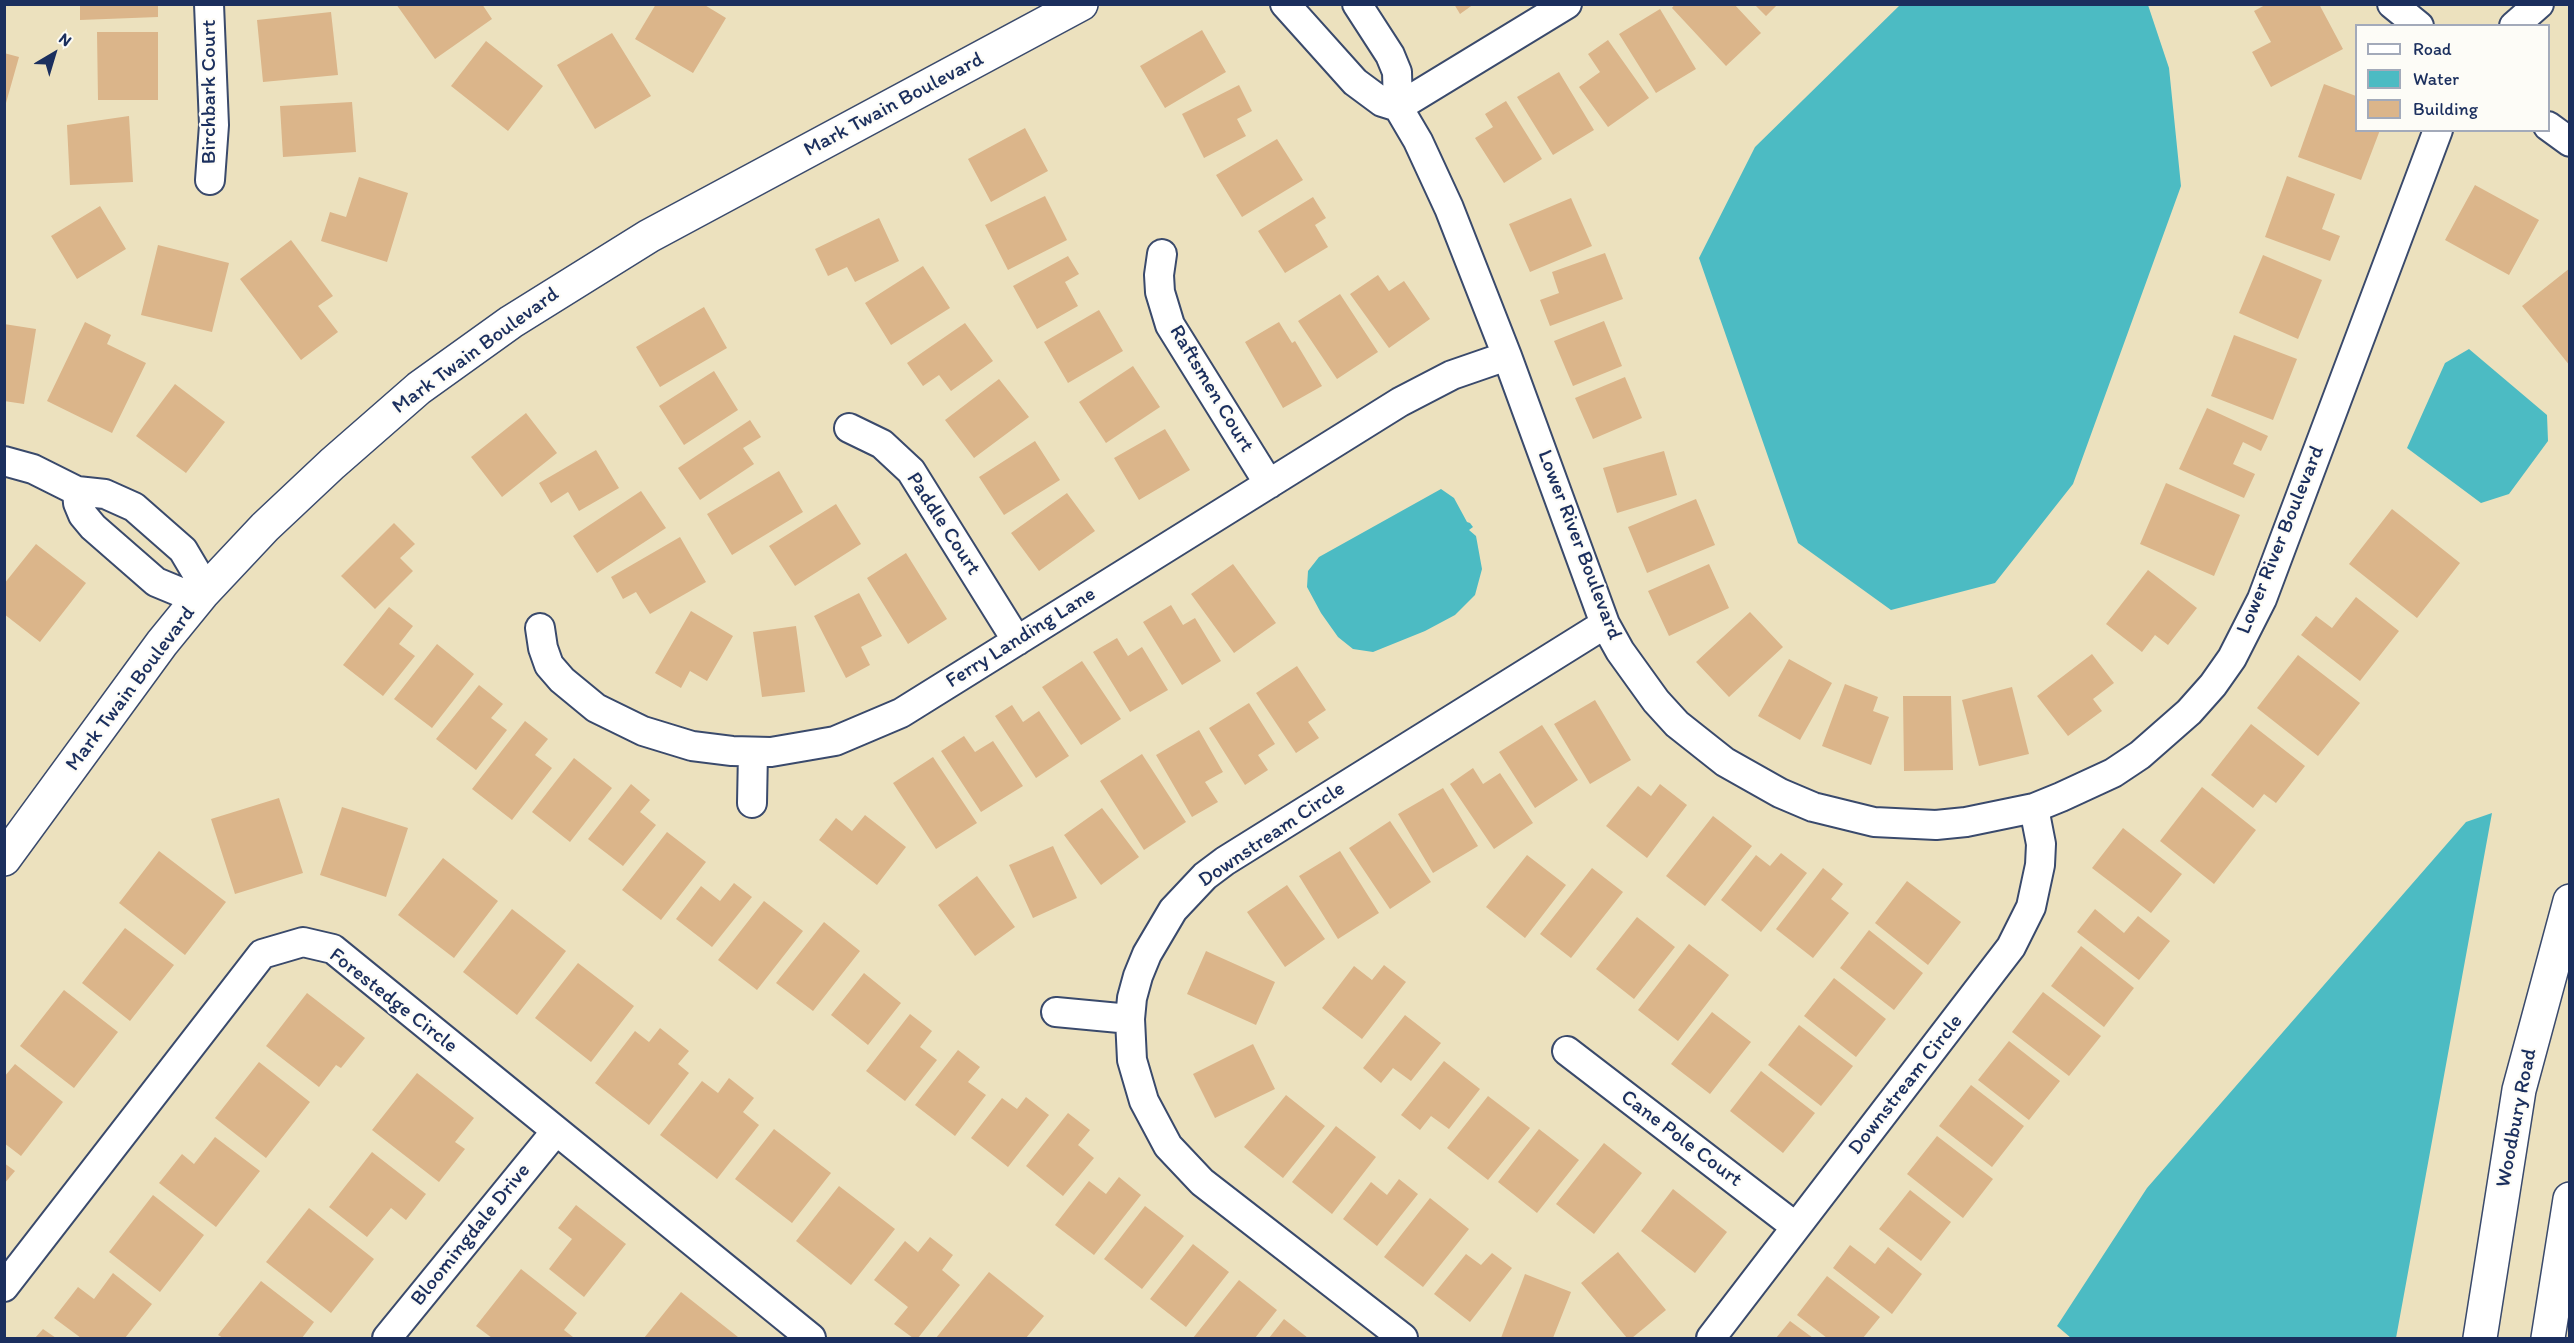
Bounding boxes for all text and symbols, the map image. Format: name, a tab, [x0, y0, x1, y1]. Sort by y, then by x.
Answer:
street label: Birchbark Court	[197, 20, 223, 164]
north arrow	[24, 24, 84, 84]
legend	[2355, 24, 2550, 132]
text: N	[55, 29, 75, 50]
text: Road	[2413, 38, 2452, 60]
street label: Mark Twain Boulevard	[800, 47, 988, 163]
text: Water	[2413, 68, 2459, 90]
text: Building	[2413, 98, 2478, 120]
street label: Mark Twain Boulevard	[388, 282, 564, 420]
street label: Raftsmen Court	[1163, 321, 1259, 457]
street label: Lower River Boulevard	[2232, 442, 2330, 638]
street label: Lower River Boulevard	[1531, 447, 1627, 643]
street label: Paddle Court	[900, 468, 986, 580]
street label: Ferry Landing Lane	[941, 582, 1101, 694]
street label: Mark Twain Boulevard	[61, 602, 201, 776]
street label: Downstream Circle	[1194, 777, 1350, 893]
street label: Forestedge Circle	[324, 943, 462, 1059]
street label: Downstream Circle	[1843, 1010, 1969, 1160]
street label: Woodbury Road	[2491, 1046, 2543, 1190]
street label: Cane Pole Court	[1615, 1085, 1747, 1193]
street label: Bloomingdale Drive	[406, 1159, 536, 1311]

